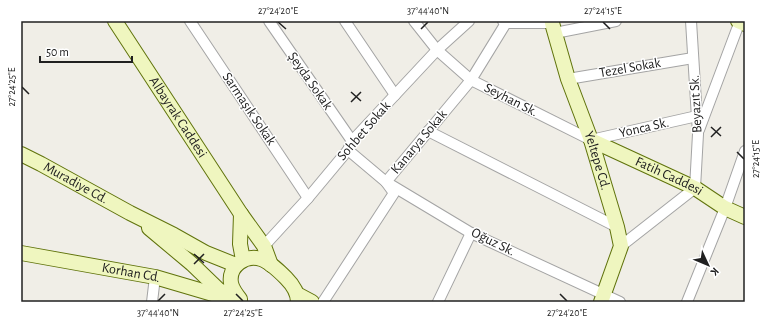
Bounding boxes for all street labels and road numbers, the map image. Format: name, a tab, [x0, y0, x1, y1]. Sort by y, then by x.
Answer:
street label: Şeyda Sokak	[285, 50, 335, 113]
street label: Tezel Sokak	[598, 56, 663, 80]
street label: Sarmaşık Sokak	[220, 70, 279, 148]
street label: Albayrak Caddesi	[146, 74, 209, 160]
street label: Beyazıt Sk.	[687, 75, 705, 133]
street label: Seyhan Sk.	[482, 81, 540, 119]
street label: Sohbet Sokak	[335, 98, 394, 163]
street label: Kanarya Sokak	[388, 107, 450, 177]
street label: Yonca Sk.	[618, 115, 670, 141]
street label: Yeltepe Cd.	[581, 129, 613, 192]
street label: Fatih Caddesi	[633, 154, 705, 198]
street label: Muradiye Cd.	[41, 160, 110, 206]
street label: Oğuz Sk.	[469, 225, 517, 259]
street label: Korhan Cd.	[101, 261, 162, 285]

